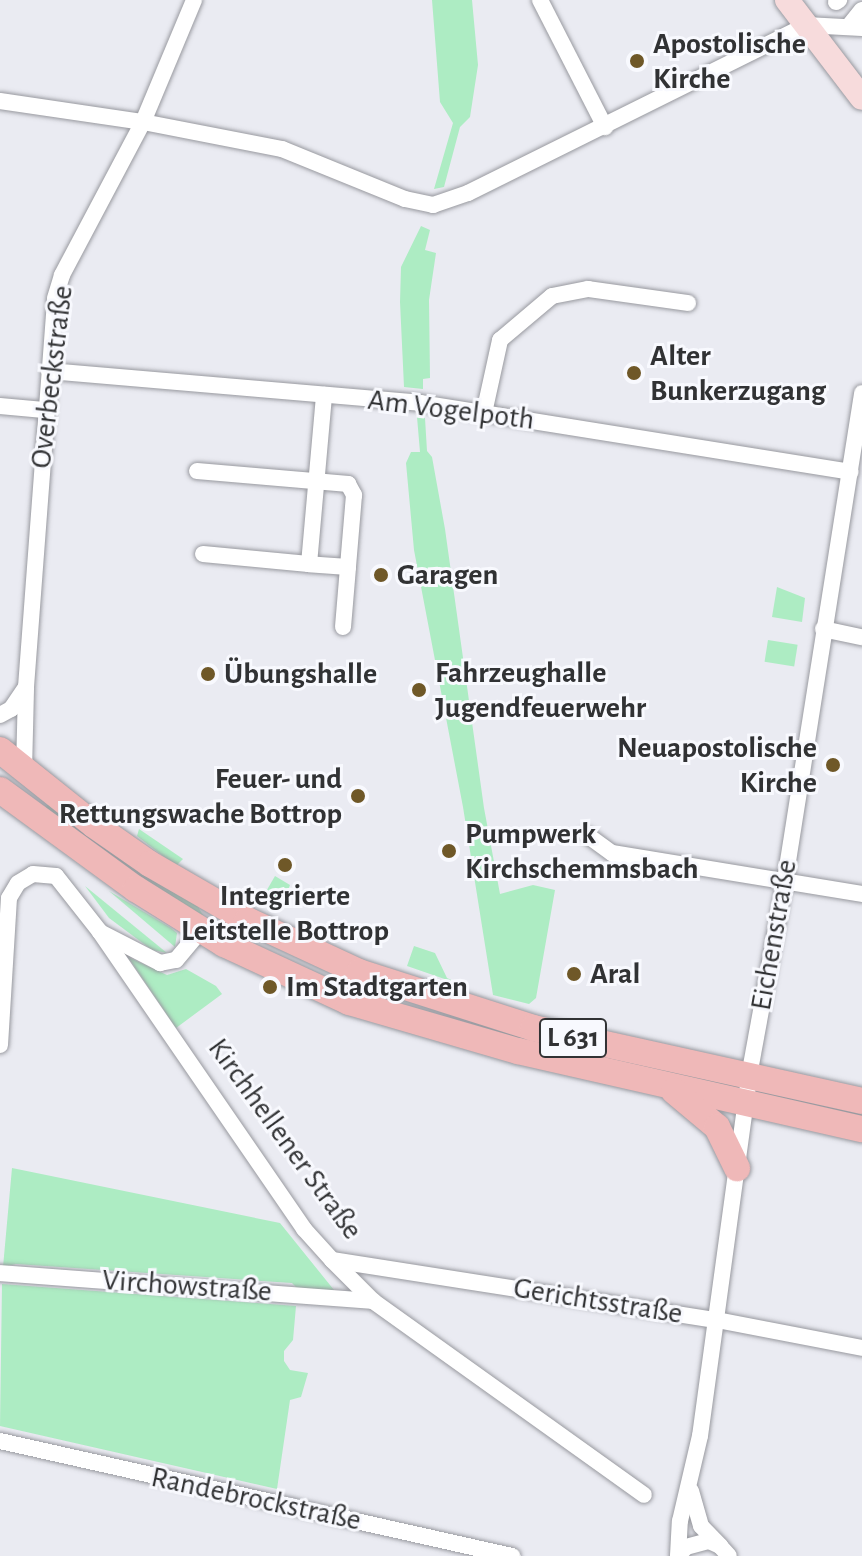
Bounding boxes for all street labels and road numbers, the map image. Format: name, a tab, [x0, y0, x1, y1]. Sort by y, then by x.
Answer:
street label: Overbeckstraße	[23, 284, 81, 470]
street label: Am Vogelpoth	[366, 382, 536, 438]
street label: Eichenstraße	[743, 857, 805, 1013]
road number: L 631	[537, 1014, 609, 1062]
street label: Kirchhellener Straße	[200, 1031, 370, 1247]
street label: Virchowstraße	[101, 1262, 273, 1310]
street label: Gerichtsstraße	[511, 1270, 685, 1332]
street label: Randebrockstraße	[148, 1459, 364, 1539]

